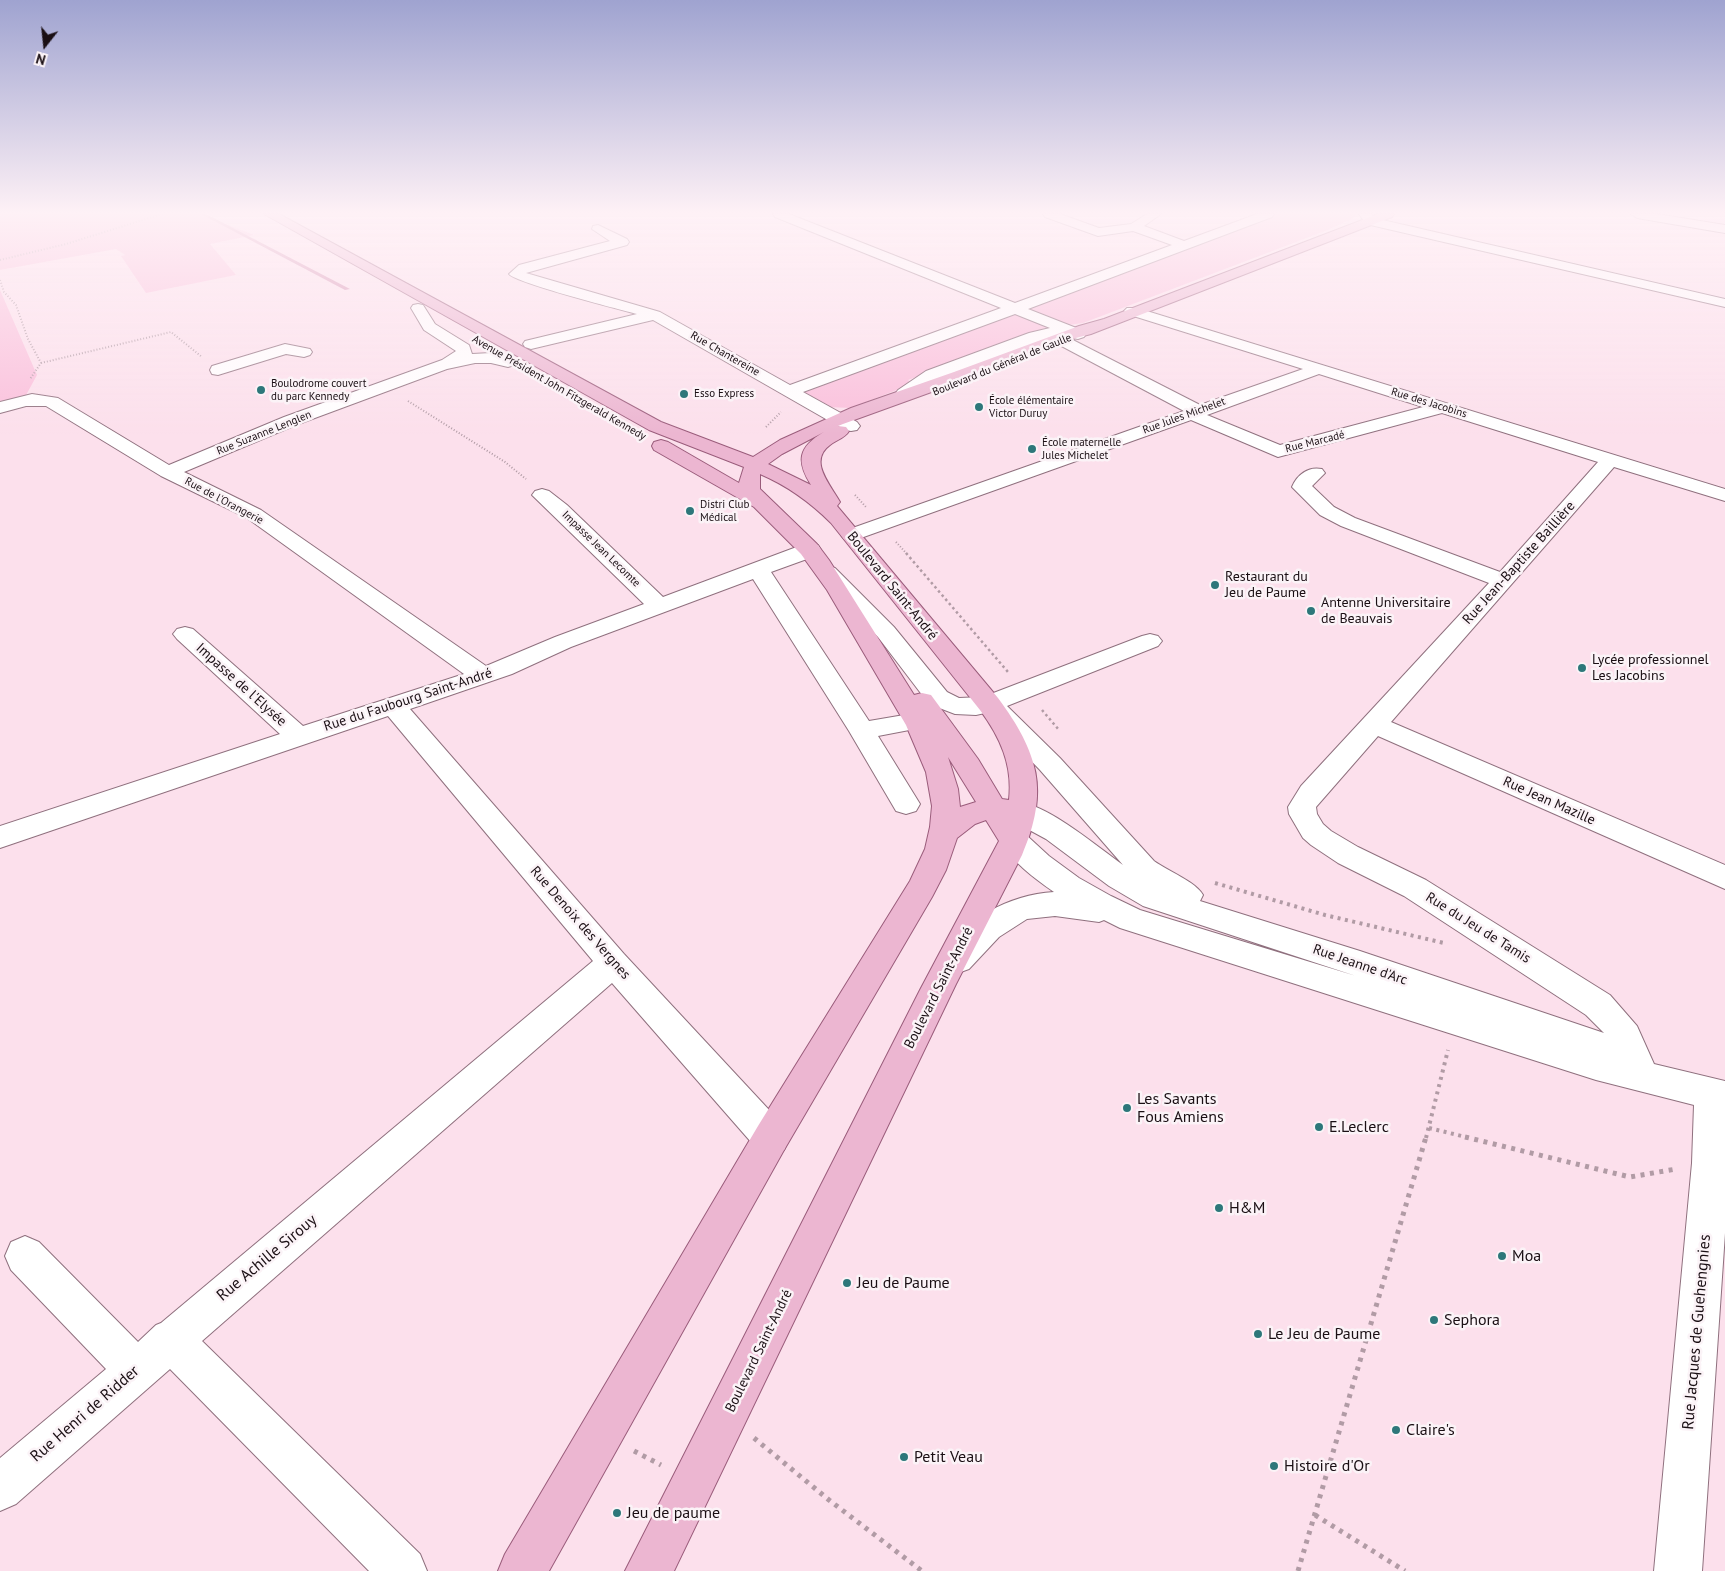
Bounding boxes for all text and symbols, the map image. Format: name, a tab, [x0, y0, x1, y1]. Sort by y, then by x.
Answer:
north arrow	[20, 20, 70, 70]
text: N	[34, 50, 48, 69]
street label: Rue Chantereine	[688, 329, 762, 379]
street label: Boulevard du Général de Gaulle	[931, 331, 1073, 399]
street label: Avenue Président John Fitzgerald Kennedy	[470, 333, 648, 443]
place label: Boulodrome couvert du parc Kennedy	[271, 377, 366, 403]
marker: Boulodrome couvert du parc Kennedy	[255, 384, 267, 396]
street label: Rue des Jacobins	[1389, 385, 1469, 421]
place label: Esso Express	[694, 387, 754, 401]
marker: Esso Express	[678, 388, 690, 400]
place label: École élémentaire Victor Duruy	[989, 394, 1074, 420]
street label: Rue Jules Michelet	[1141, 395, 1227, 437]
marker: École élémentaire Victor Duruy	[973, 401, 985, 413]
street label: Rue Suzanne Lenglen	[215, 408, 313, 458]
street label: Rue Marcadé	[1284, 428, 1346, 456]
place label: École maternelle Jules Michelet	[1042, 436, 1121, 462]
marker: École maternelle Jules Michelet	[1026, 443, 1038, 455]
street label: Rue de l'Orangerie	[182, 475, 266, 527]
place label: Distri Club Médical	[700, 498, 749, 524]
street label: Rue Jean-Baptiste Baillière	[1459, 498, 1579, 628]
marker: Distri Club Médical	[684, 505, 696, 517]
street label: Impasse Jean Lecomte	[559, 508, 643, 590]
street label: Boulevard Saint-André	[843, 529, 941, 643]
place label: Restaurant du Jeu de Paume	[1225, 569, 1308, 602]
marker: Restaurant du Jeu de Paume	[1209, 579, 1221, 591]
place label: Antenne Universitaire de Beauvais	[1321, 595, 1451, 628]
marker: Antenne Universitaire de Beauvais	[1305, 605, 1317, 617]
street label: Impasse de l'Elysée	[192, 640, 290, 730]
place label: Lycée professionnel Les Jacobins	[1592, 652, 1709, 684]
marker: Lycée professionnel Les Jacobins	[1576, 662, 1588, 674]
street label: Rue du Faubourg Saint-André	[322, 665, 494, 735]
street label: Rue Jean Mazille	[1500, 773, 1598, 829]
street label: Rue Denoix des Vergnes	[526, 863, 634, 983]
street label: Rue du Jeu de Tamis	[1422, 889, 1534, 967]
street label: Boulevard Saint-André	[901, 924, 977, 1052]
street label: Rue Jeanne d'Arc	[1310, 941, 1410, 989]
place label: Les Savants Fous Amiens	[1137, 1089, 1224, 1127]
marker: Les Savants Fous Amiens	[1121, 1102, 1133, 1114]
place label: E.Leclerc	[1329, 1117, 1389, 1137]
marker: E.Leclerc	[1313, 1121, 1325, 1133]
place label: H&M	[1229, 1198, 1265, 1218]
marker: H&M	[1213, 1202, 1225, 1214]
street label: Rue Achille Sirouy	[213, 1211, 321, 1305]
street label: Rue Jacques de Guehengnies	[1679, 1234, 1715, 1430]
place label: Moa	[1512, 1246, 1541, 1266]
marker: Moa	[1496, 1250, 1508, 1262]
place label: Jeu de Paume	[857, 1273, 950, 1293]
marker: Jeu de Paume	[841, 1277, 853, 1289]
street label: Boulevard Saint-André	[722, 1287, 796, 1415]
place label: Sephora	[1444, 1310, 1500, 1330]
marker: Sephora	[1428, 1314, 1440, 1326]
place label: Le Jeu de Paume	[1268, 1324, 1380, 1344]
marker: Le Jeu de Paume	[1252, 1328, 1264, 1340]
street label: Rue Henri de Ridder	[27, 1362, 143, 1466]
place label: Claire's	[1406, 1420, 1455, 1440]
marker: Claire's	[1390, 1424, 1402, 1436]
place label: Petit Veau	[914, 1447, 983, 1467]
marker: Petit Veau	[898, 1451, 910, 1463]
place label: Histoire d'Or	[1284, 1456, 1370, 1476]
marker: Histoire d'Or	[1268, 1460, 1280, 1472]
place label: Jeu de paume	[627, 1503, 720, 1523]
marker: Jeu de paume	[611, 1507, 623, 1519]

